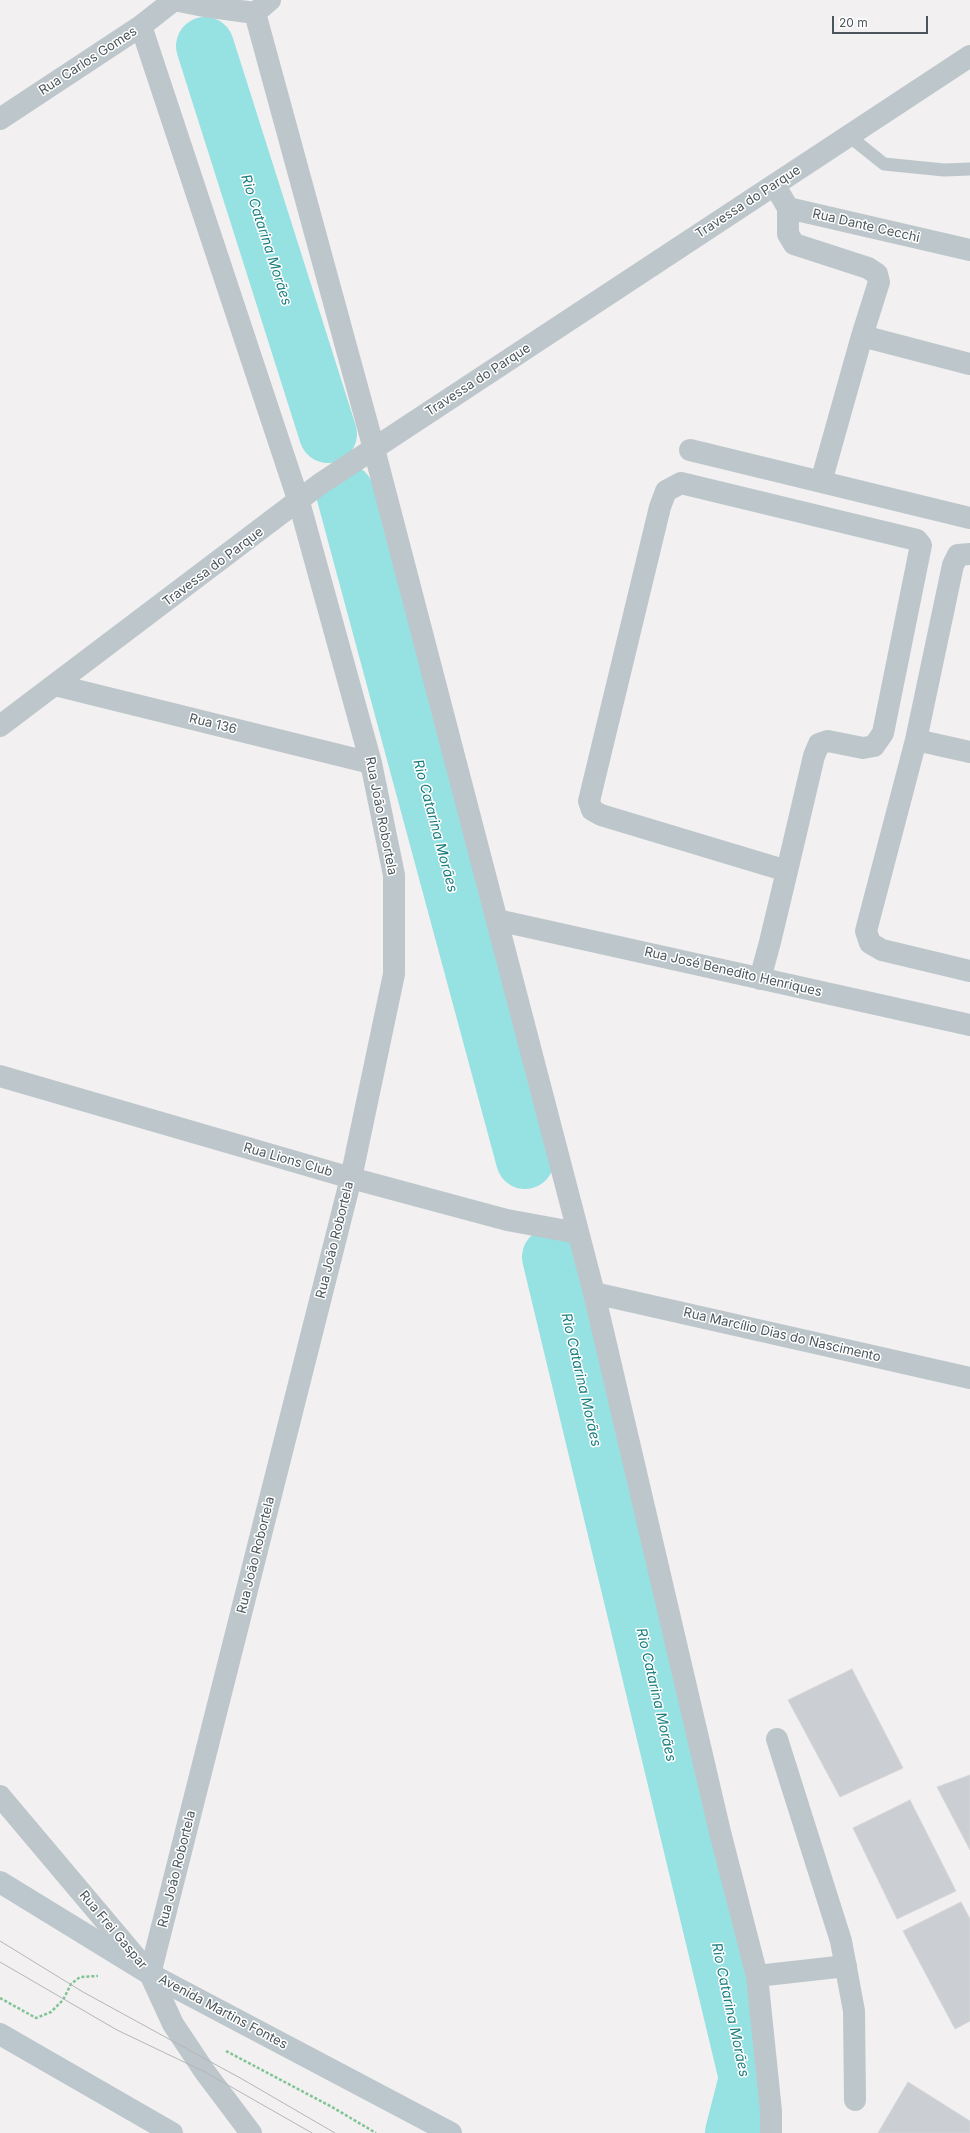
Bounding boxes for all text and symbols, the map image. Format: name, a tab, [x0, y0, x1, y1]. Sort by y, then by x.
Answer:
scale bar	[834, 8, 930, 34]
text: 20 m	[839, 15, 868, 30]
street label: Rua Carlos Gomes	[36, 23, 140, 99]
street label: Travessa do Parque	[693, 162, 803, 242]
water label: Rio Catarina Morães	[237, 172, 295, 308]
street label: Rua Dante Cecchi	[811, 206, 921, 246]
street label: Travessa do Parque	[423, 340, 533, 420]
street label: Travessa do Parque	[160, 524, 266, 610]
street label: Rua 136	[188, 711, 238, 737]
street label: Rua João Robortela	[362, 756, 400, 876]
water label: Rio Catarina Morães	[409, 758, 461, 894]
street label: Rua José Benedito Henriques	[643, 944, 823, 1000]
street label: Rua Lions Club	[242, 1140, 334, 1180]
street label: Rua João Robortela	[313, 1180, 357, 1300]
street label: Rua Marcílio Dias do Nascimento	[682, 1305, 882, 1365]
water label: Rio Catarina Morães	[557, 1312, 605, 1448]
street label: Rua João Robortela	[234, 1495, 278, 1615]
water label: Rio Catarina Morães	[632, 1627, 680, 1763]
street label: Rua João Robortela	[155, 1809, 199, 1929]
street label: Rua Frei Gaspar	[76, 1888, 150, 1972]
water label: Rio Catarina Morães	[708, 1941, 752, 2079]
street label: Avenida Martins Fontes	[156, 1971, 290, 2053]

